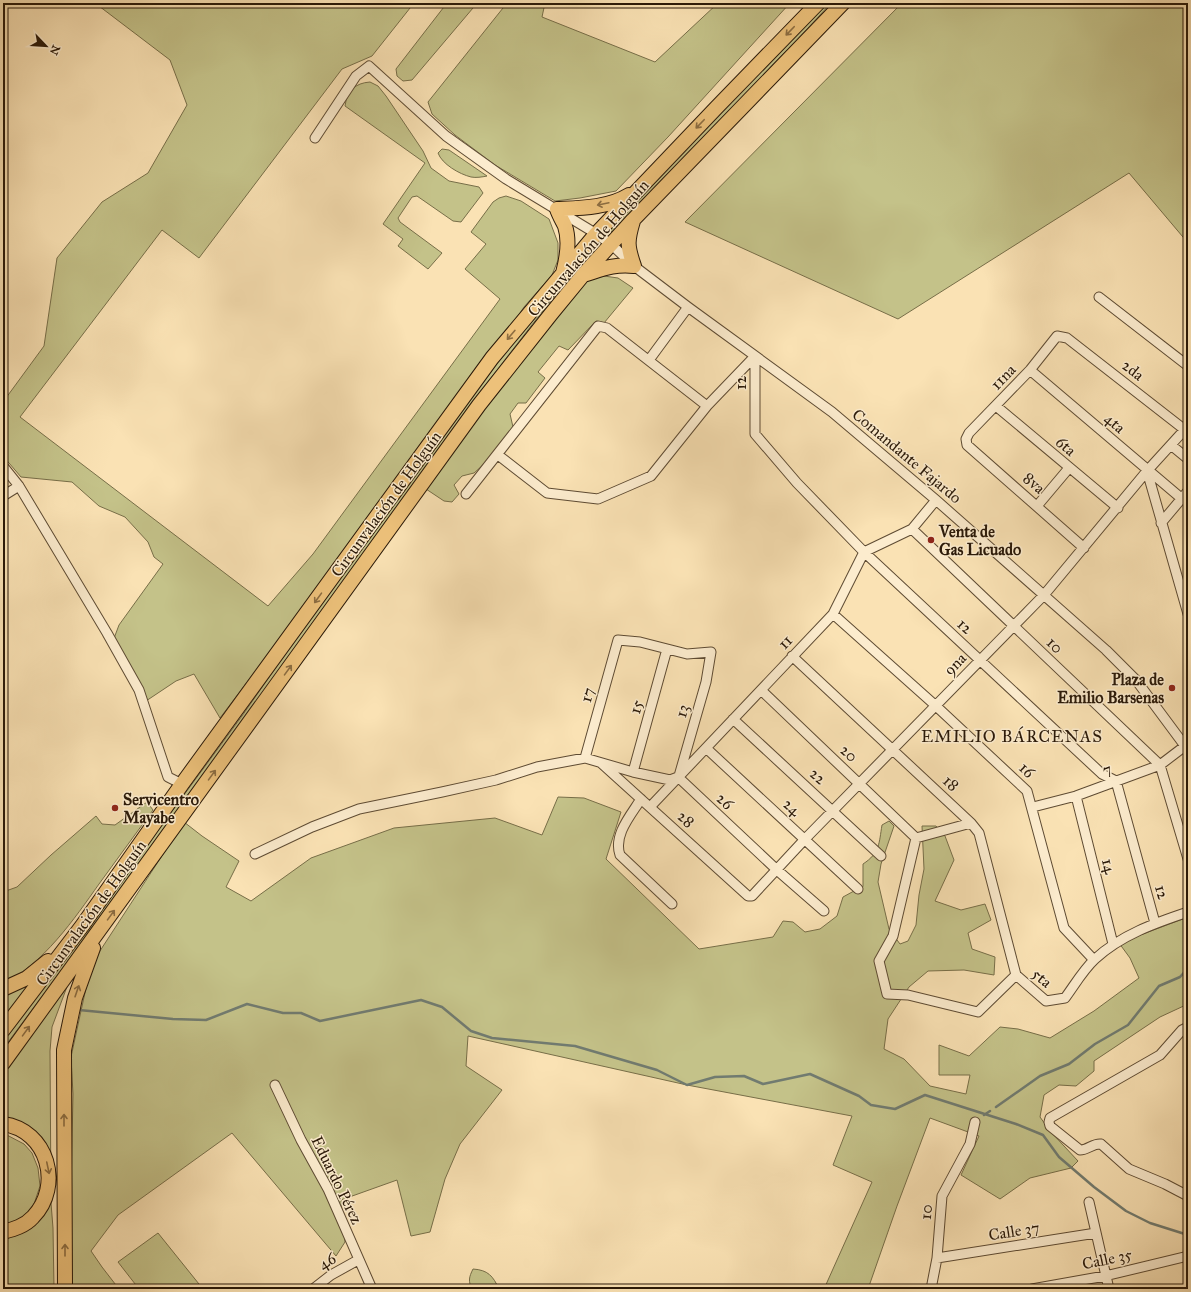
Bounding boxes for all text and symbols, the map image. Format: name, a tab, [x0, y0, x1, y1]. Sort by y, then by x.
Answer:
north arrow	[26, 26, 66, 66]
one-way arrow	[786, 26, 795, 36]
text: N	[46, 43, 62, 58]
one-way arrow	[695, 119, 705, 129]
street label: Circunvalación de Holguín	[523, 175, 654, 321]
one-way arrow	[597, 201, 610, 209]
one-way arrow	[506, 330, 515, 341]
street label: 2da	[1118, 356, 1148, 385]
street label: 11na	[986, 360, 1020, 394]
street label: 12	[731, 376, 750, 390]
street label: Comandante Fajardo	[849, 405, 965, 507]
street label: 4ta	[1101, 409, 1129, 437]
street label: Circunvalación de Holguín	[327, 427, 446, 581]
street label: 6ta	[1052, 432, 1080, 460]
street label: 8va	[1019, 468, 1049, 498]
place label: Venta de Gas Licuado	[938, 522, 1021, 559]
marker: Venta de Gas Licuado	[926, 535, 936, 545]
one-way arrow	[313, 592, 322, 603]
street label: 12	[953, 614, 977, 638]
street label: 11	[774, 631, 796, 653]
street label: 10	[1043, 633, 1067, 657]
street label: 9na	[940, 649, 970, 679]
one-way arrow	[283, 665, 292, 676]
place label: Plaza de Emilio Barsenas	[1057, 670, 1164, 707]
marker: Plaza de Emilio Barsenas	[1167, 683, 1177, 693]
street label: 17	[576, 685, 598, 705]
street label: 15	[625, 697, 647, 716]
street label: 13	[671, 702, 693, 720]
district label: EMILIO BÁRCENAS	[921, 726, 1103, 747]
street label: 20	[836, 740, 862, 766]
street label: 16	[1015, 758, 1039, 782]
street label: 7	[1100, 759, 1114, 779]
street label: 22	[806, 764, 830, 788]
one-way arrow	[207, 770, 216, 781]
street label: 18	[939, 771, 963, 795]
street label: 26	[713, 789, 738, 814]
place label: Servicentro Mayabe	[123, 790, 199, 828]
street label: 24	[779, 794, 805, 820]
marker: Servicentro Mayabe	[110, 803, 120, 813]
street label: 28	[674, 806, 698, 832]
street label: Circunvalación de Holguín	[32, 836, 151, 990]
street label: 14	[1098, 856, 1120, 877]
street label: 12	[1151, 883, 1173, 902]
one-way arrow	[107, 910, 115, 921]
street label: 5ta	[1028, 964, 1056, 992]
one-way arrow	[74, 986, 82, 998]
one-way arrow	[22, 1026, 30, 1037]
one-way arrow	[60, 1114, 68, 1127]
street label: Eduardo Pérez	[307, 1133, 367, 1228]
one-way arrow	[44, 1161, 52, 1174]
street label: 10	[916, 1203, 936, 1221]
street label: Calle 37	[987, 1218, 1041, 1244]
one-way arrow	[61, 1244, 69, 1257]
street label: Calle 35	[1080, 1244, 1134, 1274]
street label: 46	[315, 1248, 340, 1274]

